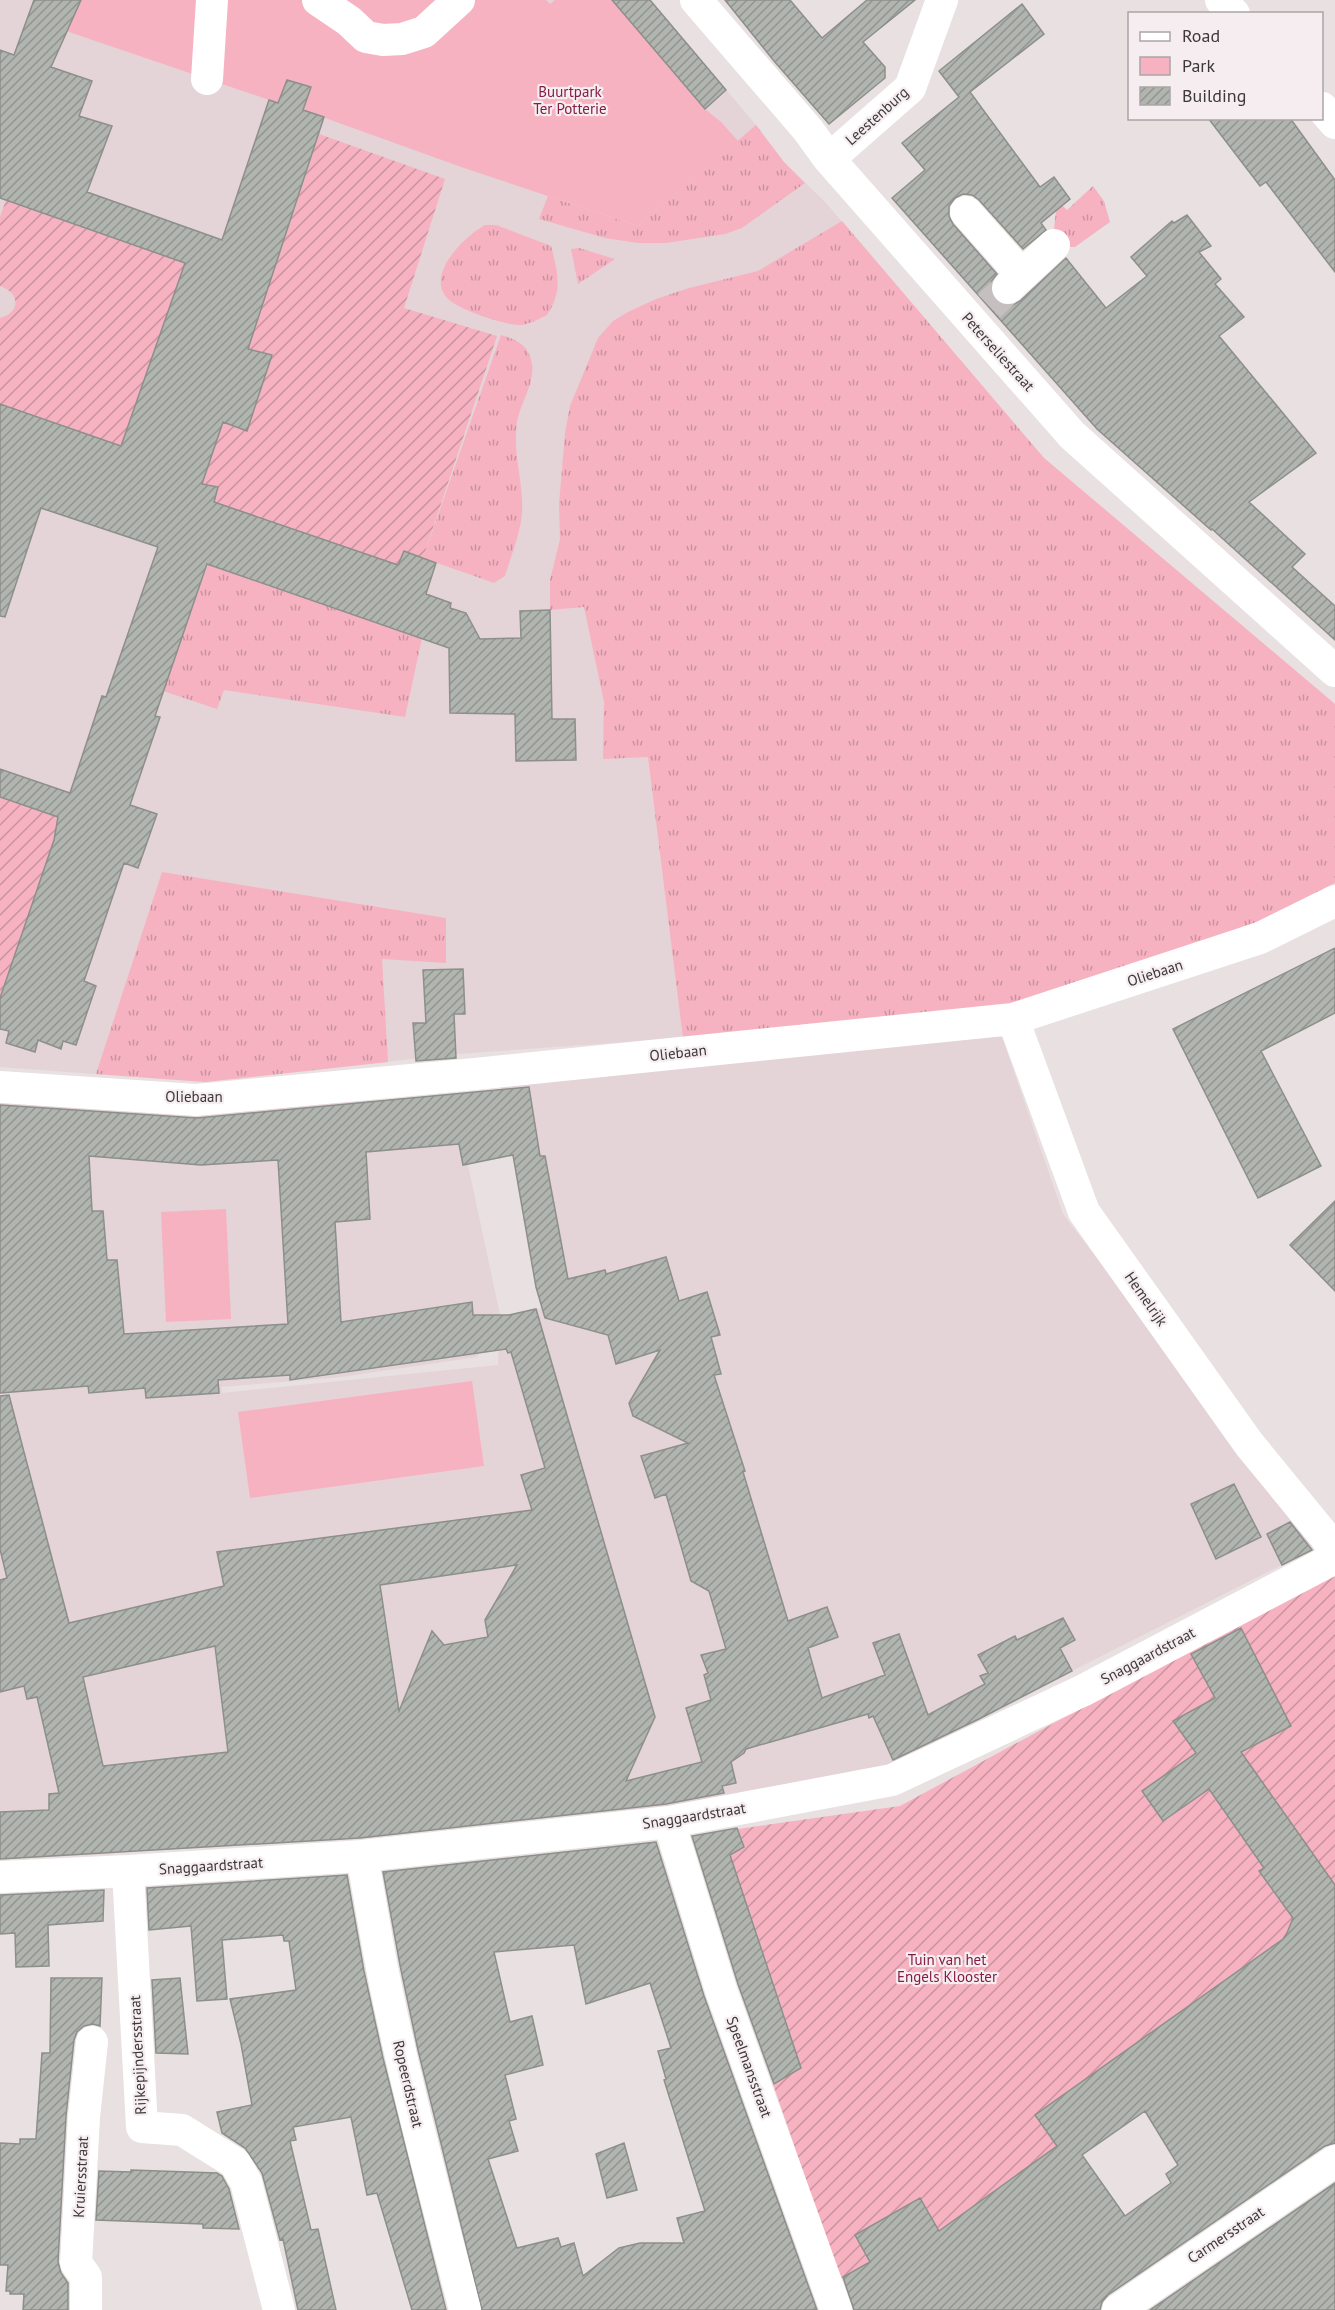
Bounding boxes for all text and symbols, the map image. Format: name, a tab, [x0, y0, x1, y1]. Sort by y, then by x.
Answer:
legend	[1128, 12, 1323, 120]
text: Road	[1182, 24, 1220, 47]
text: Park	[1182, 54, 1215, 77]
park label: Buurtpark Ter Potterie	[533, 82, 607, 118]
street label: Leestenburg	[841, 82, 912, 149]
text: Building	[1182, 84, 1246, 107]
street label: Peterseliestraat	[958, 308, 1039, 395]
street label: Oliebaan	[1125, 955, 1185, 990]
street label: Oliebaan	[648, 1040, 708, 1065]
street label: Oliebaan	[165, 1087, 223, 1106]
street label: Hemelrijk	[1121, 1268, 1172, 1330]
street label: Snaggaardstraat	[1097, 1623, 1198, 1688]
street label: Snaggaardstraat	[641, 1798, 747, 1833]
street label: Snaggaardstraat	[158, 1852, 264, 1879]
park label: Tuin van het Engels Klooster	[897, 1950, 997, 1986]
street label: Rijkepijndersstraat	[125, 1995, 150, 2115]
street label: Speelmansstraat	[722, 2014, 777, 2120]
street label: Ropeerdstraat	[389, 2038, 428, 2129]
street label: Kruiersstraat	[69, 2136, 92, 2218]
street label: Carmersstraat	[1184, 2202, 1268, 2267]

